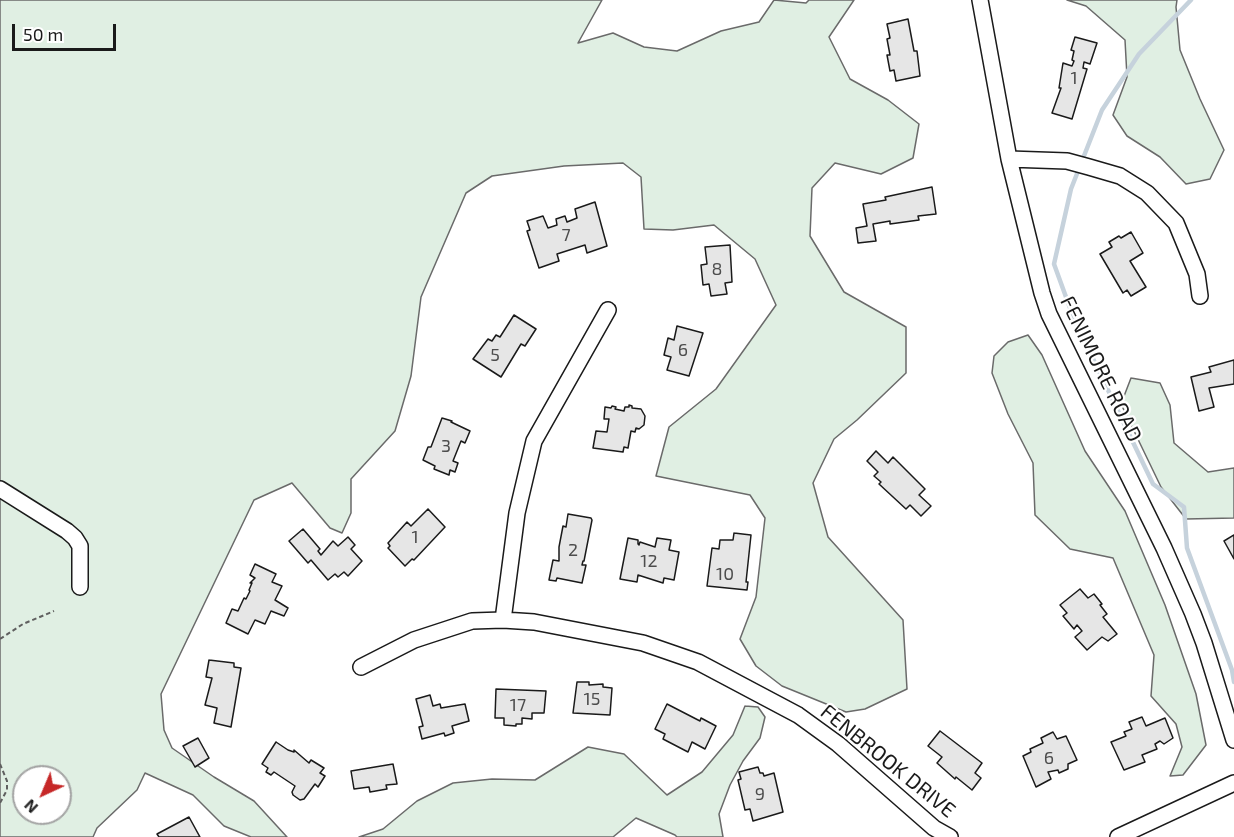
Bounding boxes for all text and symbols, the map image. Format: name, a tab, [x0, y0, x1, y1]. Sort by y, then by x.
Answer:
scale bar	[15, 12, 118, 50]
text: 50 m	[23, 23, 63, 45]
house number: 1	[1070, 67, 1078, 89]
house number: 7	[561, 224, 571, 246]
house number: 8	[712, 258, 722, 280]
street label: FENIMORE ROAD	[1055, 292, 1147, 446]
house number: 6	[678, 339, 688, 361]
house number: 5	[490, 344, 500, 366]
house number: 3	[441, 435, 451, 457]
house number: 1	[411, 526, 419, 548]
house number: 2	[568, 539, 578, 561]
house number: 12	[640, 550, 658, 572]
house number: 10	[716, 563, 734, 585]
house number: 15	[584, 688, 600, 710]
house number: 17	[510, 694, 526, 716]
street label: FENBROOK DRIVE	[816, 699, 960, 823]
house number: 6	[1044, 747, 1054, 769]
north arrow	[12, 765, 72, 825]
house number: 9	[755, 783, 765, 805]
text: N	[20, 796, 41, 818]

